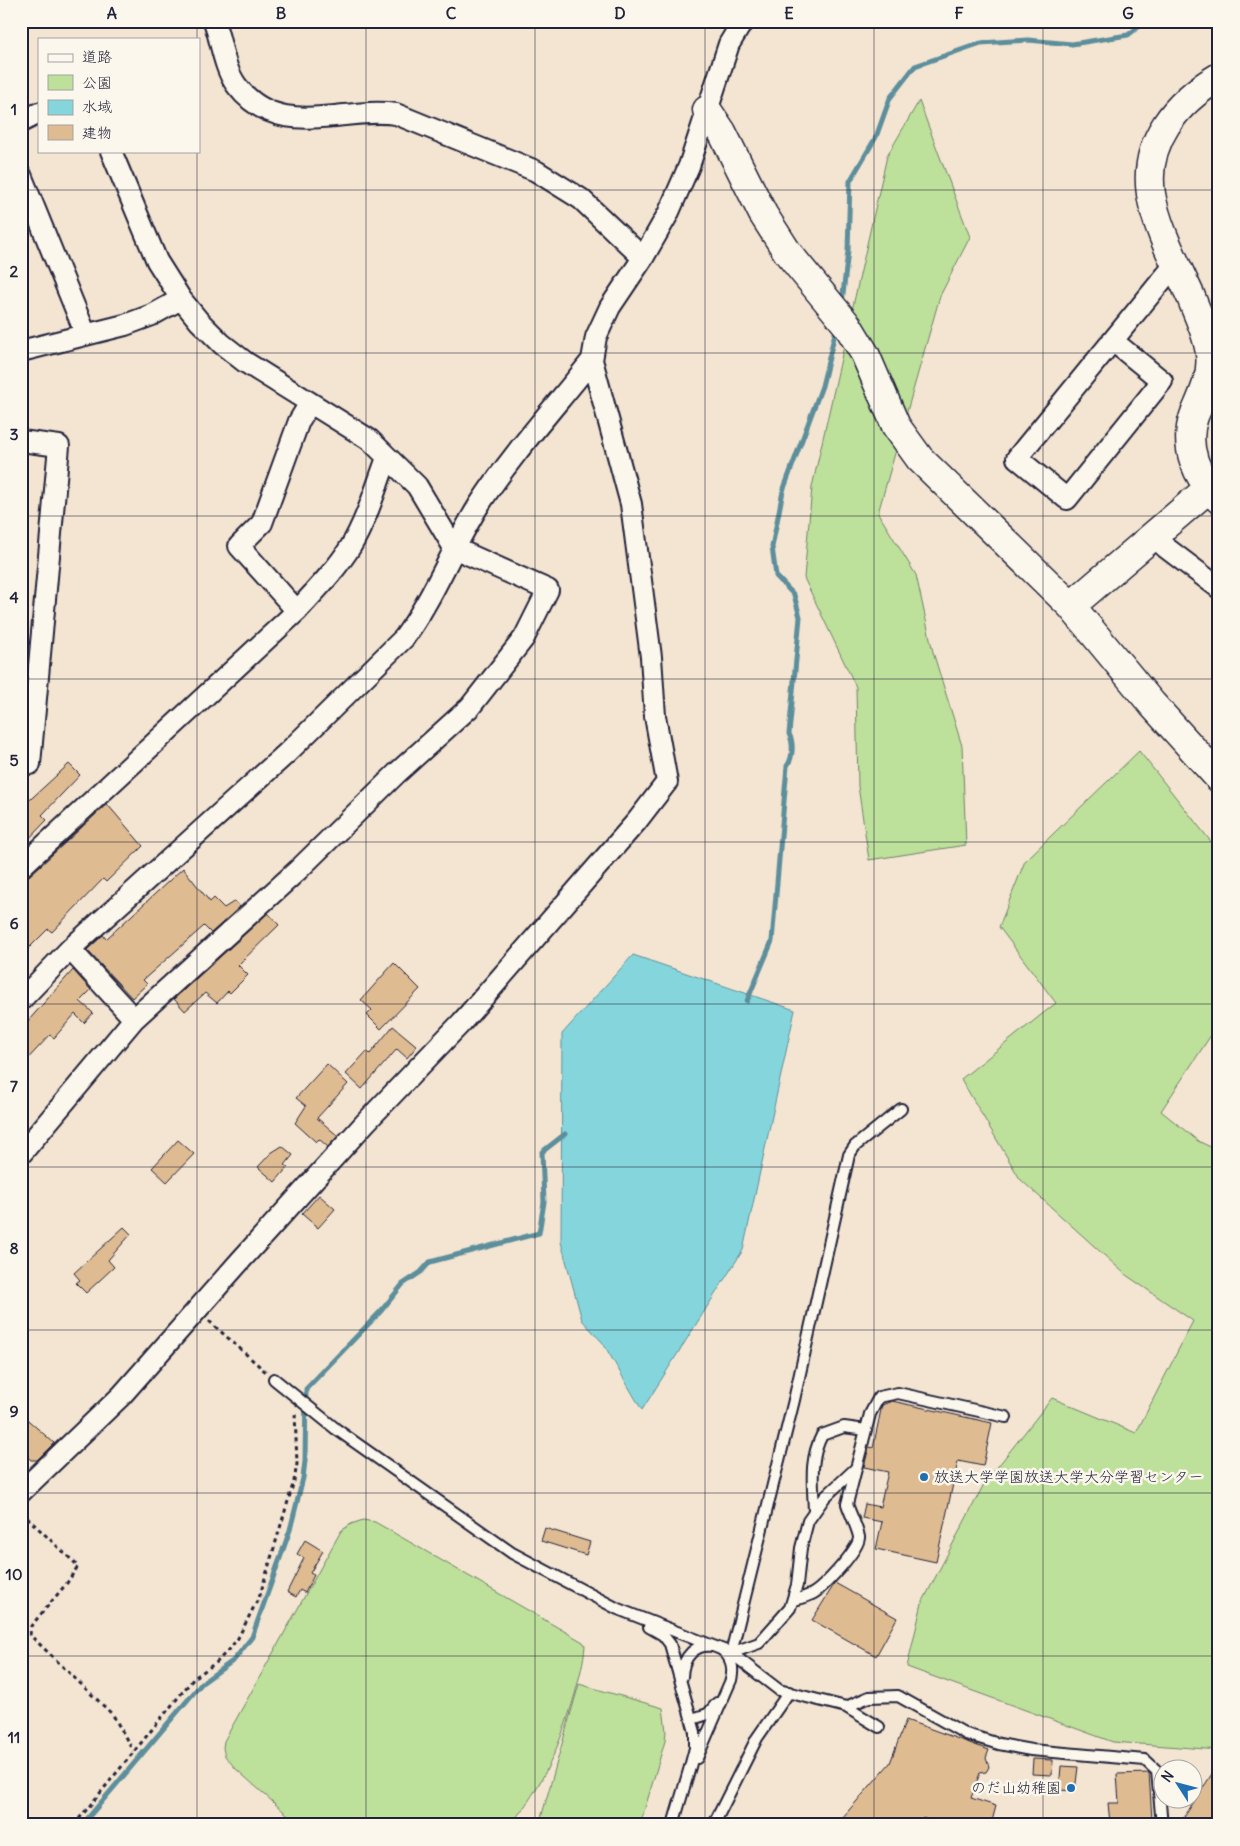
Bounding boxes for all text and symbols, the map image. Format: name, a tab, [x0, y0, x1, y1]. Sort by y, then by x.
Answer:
text: A	[107, 3, 117, 23]
text: B	[276, 3, 287, 23]
text: C	[446, 3, 457, 23]
text: D	[614, 3, 626, 23]
text: E	[784, 3, 794, 23]
text: F	[954, 3, 964, 23]
text: G	[1122, 3, 1134, 23]
legend	[38, 38, 200, 152]
text: 道路	[82, 47, 112, 66]
text: 公園	[82, 73, 112, 92]
text: 水域	[82, 97, 112, 116]
text: 1	[11, 99, 17, 119]
text: 建物	[82, 123, 112, 142]
text: 2	[10, 261, 19, 281]
text: 3	[9, 424, 19, 444]
text: 4	[9, 587, 19, 607]
text: 5	[9, 750, 19, 770]
text: 6	[9, 913, 19, 933]
text: 7	[10, 1076, 18, 1096]
text: 8	[9, 1238, 19, 1258]
text: 9	[9, 1401, 19, 1421]
place label: 放送大学学園放送大学大分学習センター	[934, 1467, 1203, 1486]
marker: 放送大学学園放送大学大分学習センター	[918, 1471, 930, 1483]
text: 10	[6, 1564, 22, 1584]
text: 11	[8, 1727, 20, 1747]
north arrow	[1152, 1758, 1202, 1808]
text: N	[1157, 1767, 1178, 1786]
place label: のだ山幼稚園	[971, 1778, 1061, 1797]
marker: のだ山幼稚園	[1065, 1782, 1077, 1794]

